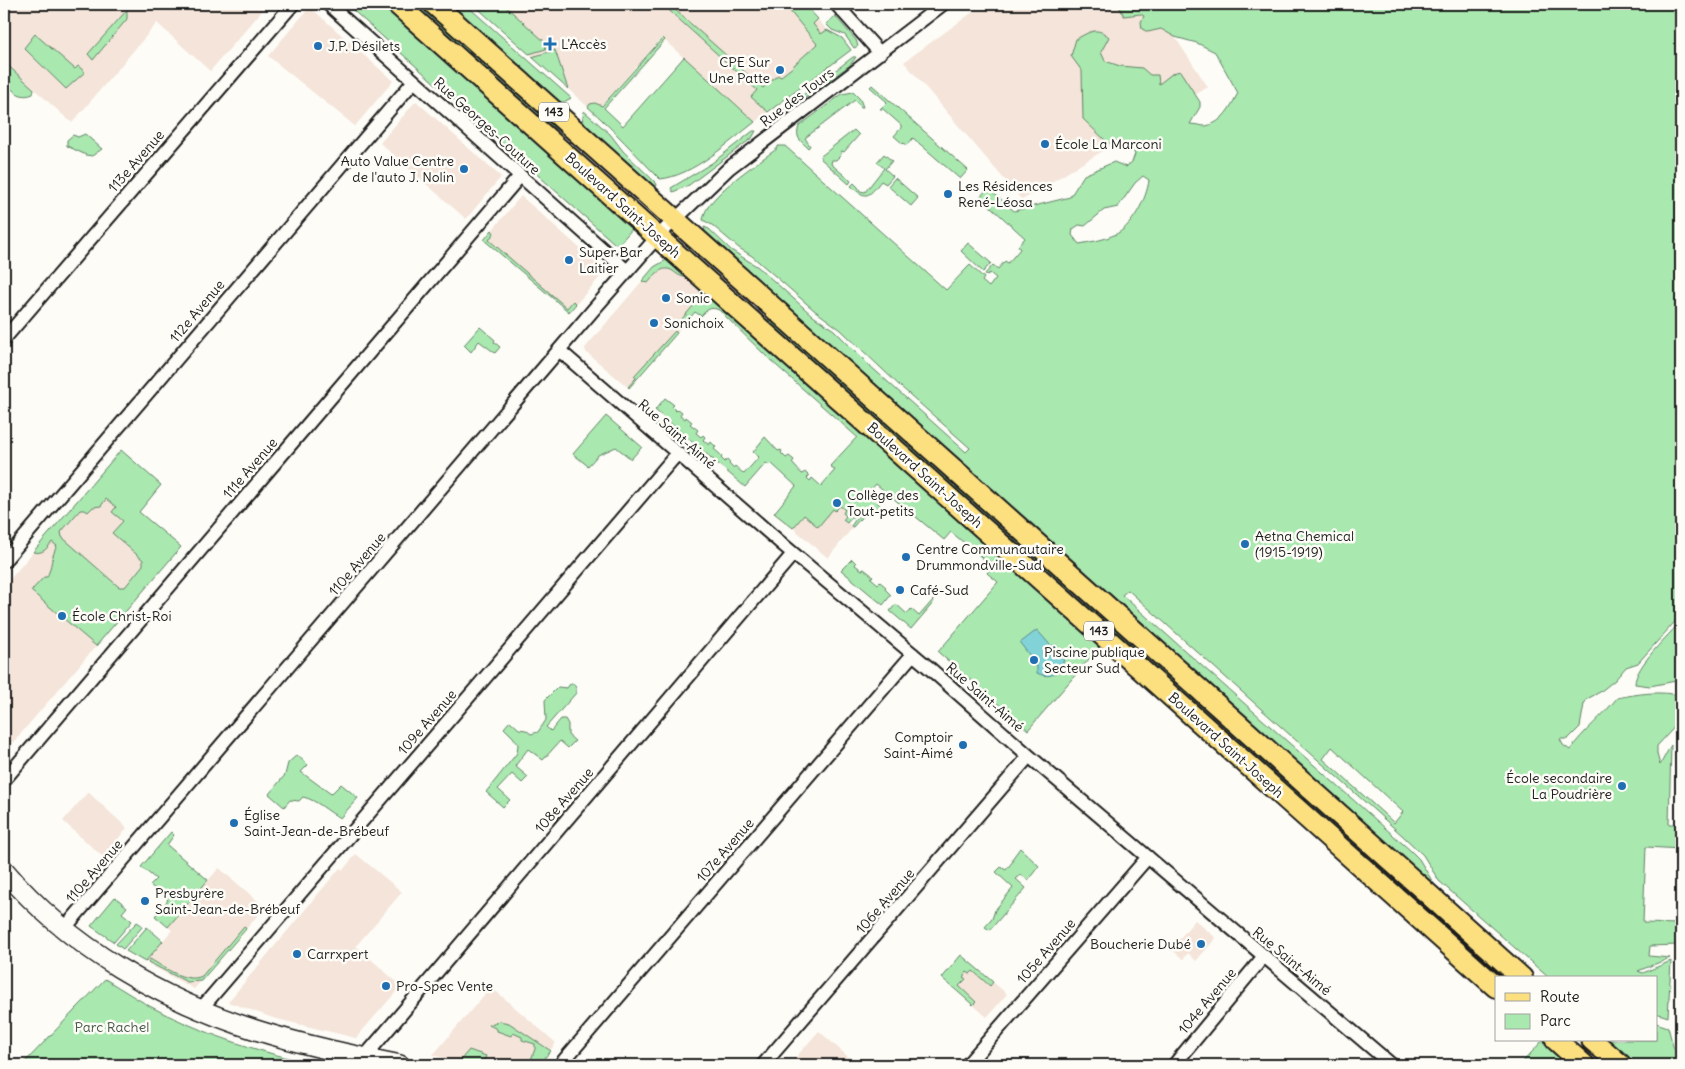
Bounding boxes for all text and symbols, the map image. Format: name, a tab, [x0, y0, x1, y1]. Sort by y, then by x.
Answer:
place label: L'Accès	[561, 35, 606, 53]
place label: J.P. Désilets	[328, 37, 400, 55]
marker: L'Accès	[543, 37, 557, 51]
marker: J.P. Désilets	[312, 40, 324, 52]
place label: CPE Sur Une Patte	[709, 53, 770, 87]
street label: Rue des Tours	[757, 63, 837, 131]
marker: CPE Sur Une Patte	[774, 64, 786, 76]
street label: Rue Georges-Couture	[430, 73, 544, 179]
road number: 143	[539, 102, 569, 121]
street label: 113e Avenue	[104, 126, 168, 196]
place label: École La Marconi	[1055, 135, 1162, 153]
marker: École La Marconi	[1039, 138, 1051, 150]
street label: Boulevard Saint-Joseph	[561, 148, 685, 262]
place label: Auto Value Centre de l'auto J. Nolin	[341, 152, 454, 186]
marker: Auto Value Centre de l'auto J. Nolin	[458, 163, 470, 175]
place label: Les Résidences René-Léosa	[958, 177, 1053, 211]
marker: Les Résidences René-Léosa	[942, 188, 954, 200]
place label: Super Bar Laitier	[579, 243, 643, 277]
marker: Super Bar Laitier	[563, 254, 575, 266]
street label: 112e Avenue	[166, 276, 228, 346]
place label: Sonic	[676, 289, 710, 307]
marker: Sonic	[660, 292, 672, 304]
place label: Sonichoix	[664, 314, 724, 332]
marker: Sonichoix	[648, 317, 660, 329]
street label: Rue Saint-Aimé	[634, 395, 720, 473]
street label: Boulevard Saint-Joseph	[863, 418, 987, 532]
street label: 111e Avenue	[219, 434, 281, 502]
place label: Collège des Tout-petits	[847, 486, 919, 520]
marker: Collège des Tout-petits	[831, 497, 843, 509]
place label: Aetna Chemical (1915-1919)	[1255, 527, 1354, 561]
street label: 110e Avenue	[325, 529, 389, 599]
marker: Aetna Chemical (1915-1919)	[1239, 538, 1251, 550]
place label: Centre Communautaire Drummondville-Sud	[916, 540, 1064, 574]
marker: Centre Communautaire Drummondville-Sud	[900, 551, 912, 563]
place label: Café-Sud	[910, 581, 969, 599]
marker: Café-Sud	[894, 584, 906, 596]
place label: École Christ-Roi	[72, 607, 172, 625]
marker: École Christ-Roi	[56, 610, 68, 622]
road number: 143	[1084, 622, 1114, 640]
place label: Piscine publique Secteur Sud	[1044, 643, 1145, 677]
marker: Piscine publique Secteur Sud	[1028, 654, 1040, 666]
street label: Rue Saint-Aimé	[942, 658, 1028, 736]
street label: 109e Avenue	[394, 686, 460, 758]
street label: Boulevard Saint-Joseph	[1164, 688, 1288, 802]
place label: Comptoir Saint-Aimé	[884, 728, 953, 762]
marker: Comptoir Saint-Aimé	[957, 739, 969, 751]
street label: 108e Avenue	[531, 764, 597, 836]
place label: École secondaire La Poudrière	[1506, 769, 1612, 803]
marker: École secondaire La Poudrière	[1616, 780, 1628, 792]
place label: Église Saint-Jean-de-Brébeuf	[244, 806, 389, 840]
street label: 107e Avenue	[692, 814, 758, 886]
marker: Église Saint-Jean-de-Brébeuf	[228, 817, 240, 829]
street label: 110e Avenue	[62, 836, 126, 906]
street label: 106e Avenue	[852, 865, 918, 937]
place label: Presbyrère Saint-Jean-de-Brébeuf	[155, 884, 300, 918]
marker: Presbyrère Saint-Jean-de-Brébeuf	[139, 895, 151, 907]
street label: 105e Avenue	[1013, 915, 1079, 987]
street label: Rue Saint-Aimé	[1249, 923, 1335, 999]
place label: Boucherie Dubé	[1090, 935, 1191, 953]
marker: Boucherie Dubé	[1195, 938, 1207, 950]
place label: Carrxpert	[307, 945, 369, 963]
marker: Carrxpert	[291, 948, 303, 960]
street label: 104e Avenue	[1174, 964, 1240, 1038]
legend	[1495, 976, 1658, 1042]
place label: Pro-Spec Vente	[396, 977, 493, 995]
marker: Pro-Spec Vente	[380, 980, 392, 992]
text: Route	[1540, 987, 1580, 1006]
text: Parc	[1540, 1011, 1571, 1030]
park label: Parc Rachel	[75, 1018, 149, 1036]

